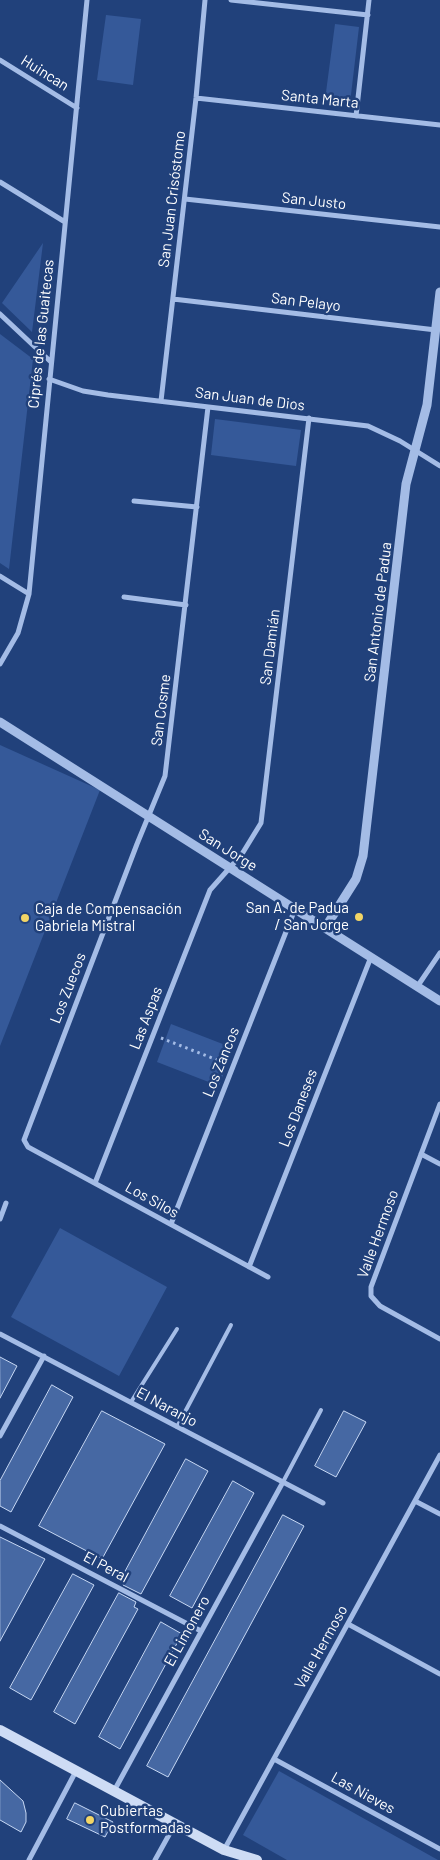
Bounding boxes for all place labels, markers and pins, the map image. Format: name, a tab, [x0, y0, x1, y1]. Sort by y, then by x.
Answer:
place label: San A. de Padua / San Jorge	[246, 899, 349, 934]
place label: Caja de Compensación Gabriela Mistral	[35, 900, 182, 935]
marker: San A. de Padua / San Jorge	[353, 911, 365, 923]
marker: Caja de Compensación Gabriela Mistral	[19, 912, 31, 924]
place label: Cubiertas Postformadas	[100, 1802, 191, 1837]
marker: Cubiertas Postformadas	[84, 1814, 96, 1826]

